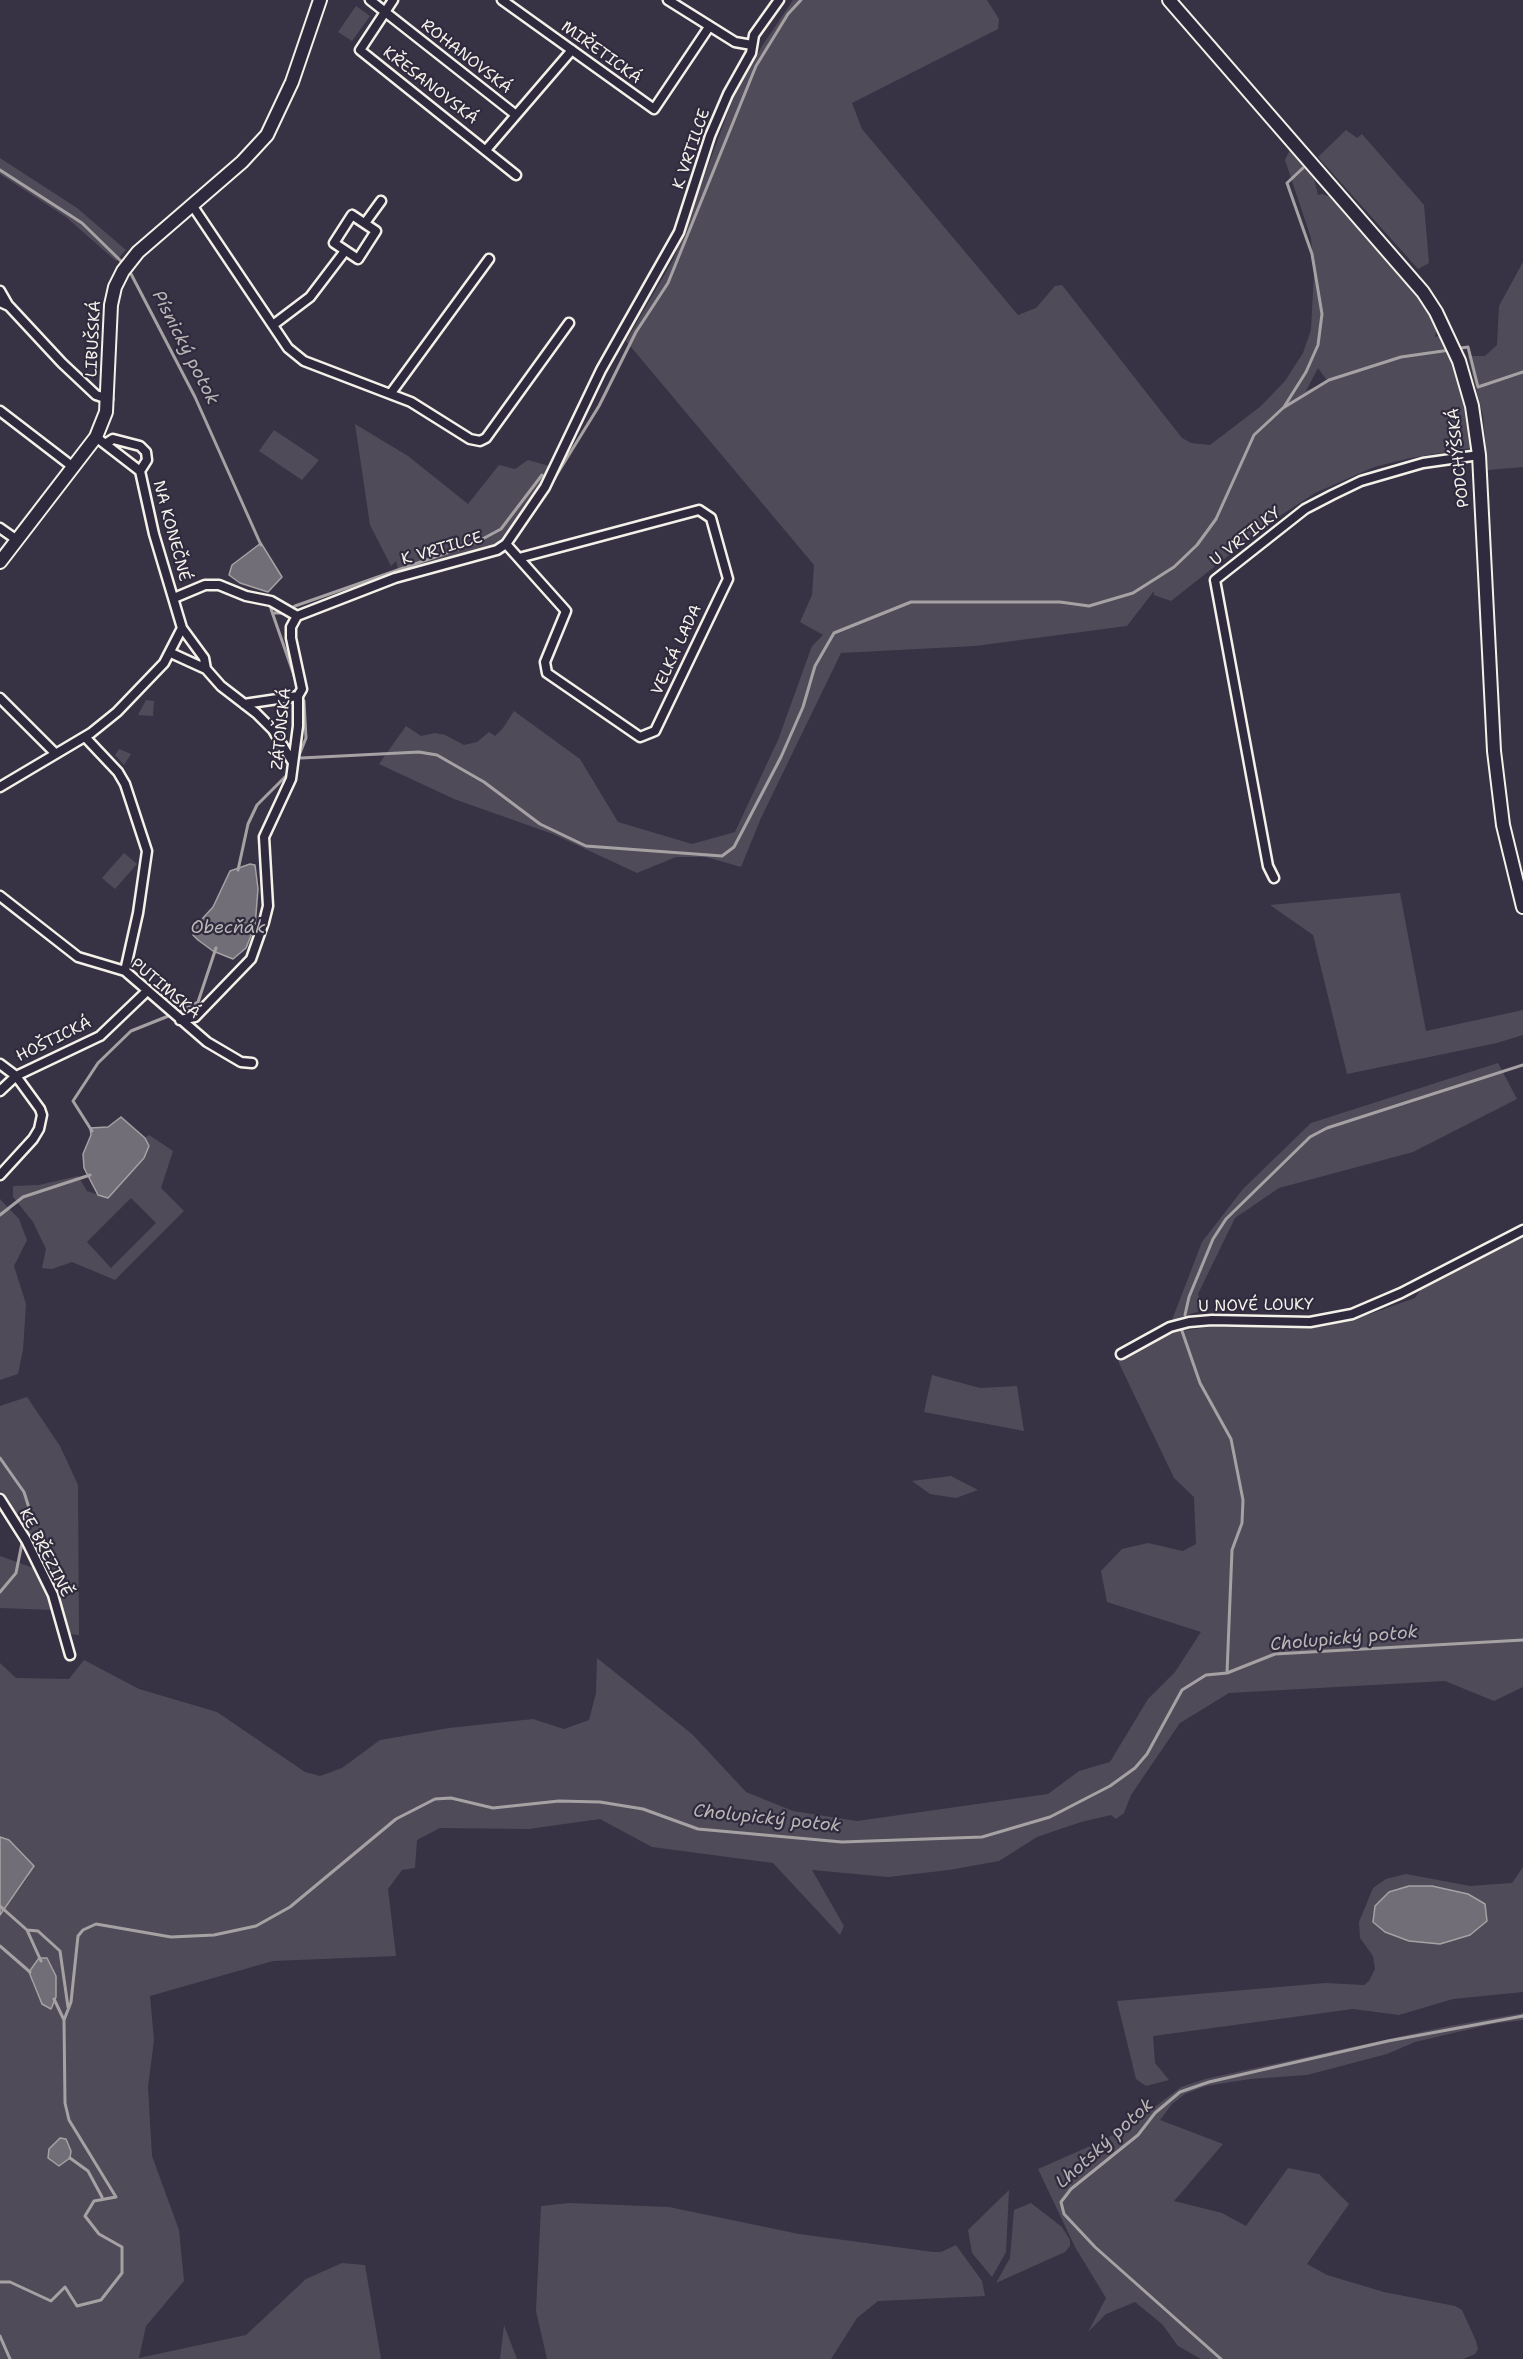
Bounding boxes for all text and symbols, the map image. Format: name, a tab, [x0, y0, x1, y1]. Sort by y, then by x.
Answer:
street label: ROHANOVSKÁ	[417, 16, 515, 98]
street label: MIŘETICKÁ	[557, 17, 645, 89]
street label: KŘESANOVSKÁ	[379, 43, 481, 129]
street label: K VRTILCE	[669, 106, 715, 192]
water label: Písnický potok	[147, 287, 223, 409]
street label: LIBUŠSKÁ	[82, 300, 106, 378]
street label: PODCHÝŠSKÁ	[1444, 407, 1474, 509]
street label: NA KONEČNÉ	[148, 478, 194, 584]
street label: U VRTILKY	[1207, 503, 1285, 571]
street label: K VRTILCE	[399, 528, 485, 570]
street label: VELKÁ LADA	[648, 602, 706, 698]
street label: ZÁTOŇSKÁ	[268, 687, 296, 771]
water label: Obecňák	[190, 917, 266, 939]
street label: PUTIMSKÁ	[127, 955, 203, 1023]
street label: HOŠTICKÁ	[13, 1014, 95, 1066]
street label: U NOVÉ LOUKY	[1198, 1295, 1314, 1317]
street label: KE BŘEZINĚ	[15, 1506, 75, 1600]
water label: Cholupický potok	[1269, 1622, 1419, 1656]
water label: Cholupický potok	[692, 1800, 842, 1838]
water label: Lhotský potok	[1052, 2094, 1158, 2194]

